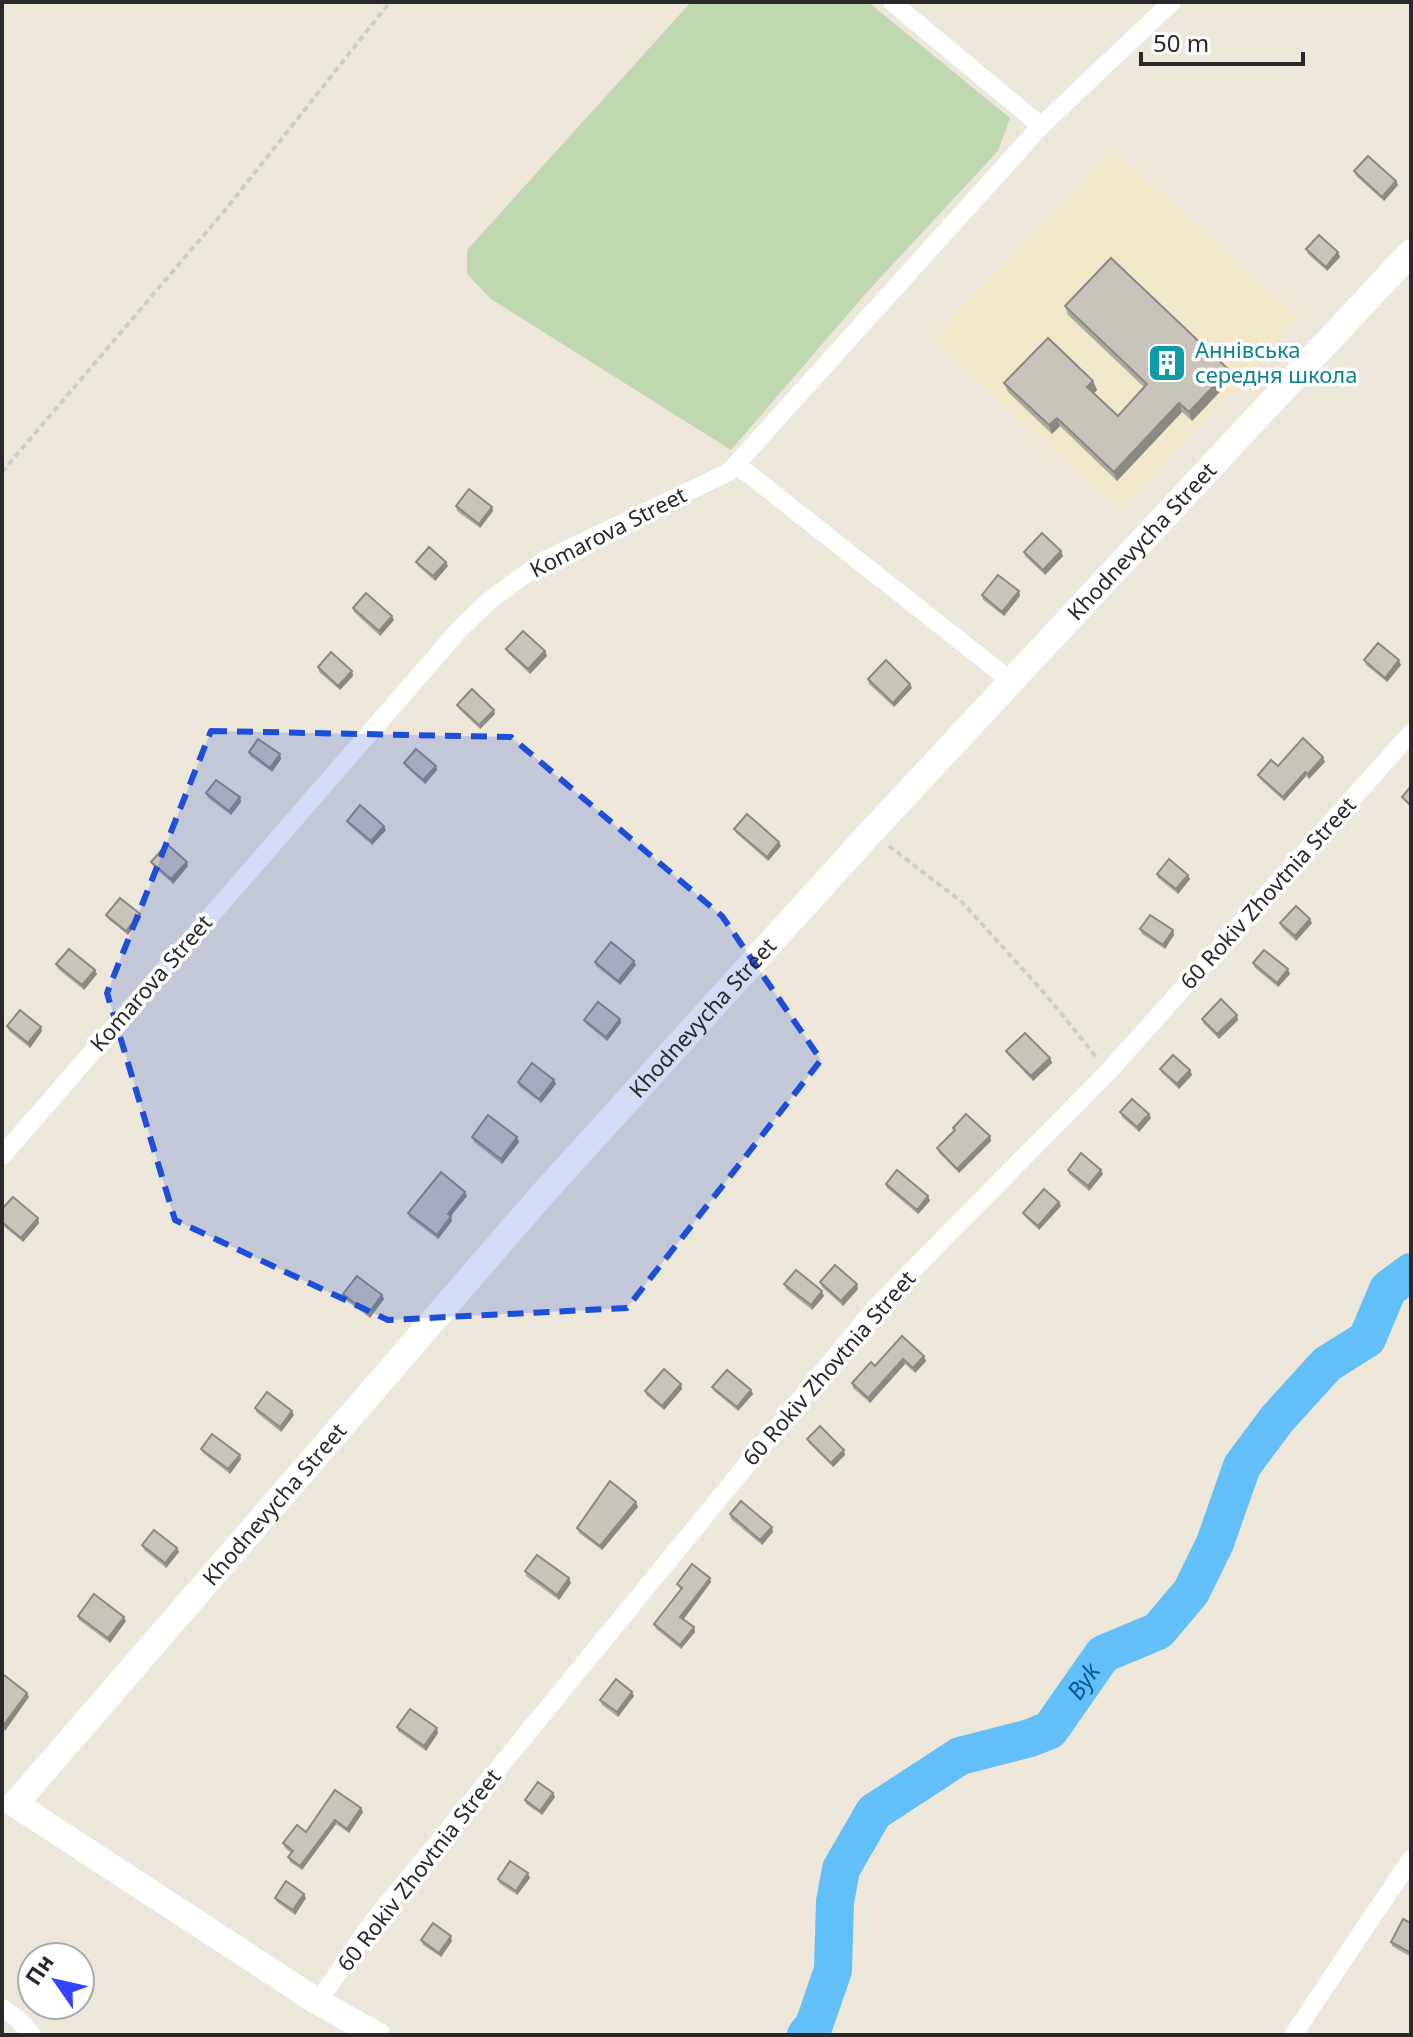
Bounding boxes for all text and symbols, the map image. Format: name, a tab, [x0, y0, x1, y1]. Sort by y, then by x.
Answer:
scale bar	[1141, 16, 1303, 66]
text: 50 m	[1153, 26, 1209, 59]
place label: Аннівська середня школа	[1195, 334, 1357, 389]
building icon: Аннівська середня школа	[1146, 342, 1188, 384]
street label: Khodnevycha Street	[1060, 455, 1222, 626]
street label: Komarova Street	[524, 479, 691, 584]
street label: 60 Rokiv Zhovtnia Street	[1173, 790, 1362, 995]
street label: Komarova Street	[82, 908, 218, 1057]
street label: Khodnevycha Street	[622, 931, 782, 1103]
street label: 60 Rokiv Zhovtnia Street	[735, 1263, 921, 1471]
street label: Khodnevycha Street	[195, 1416, 352, 1591]
water label: Byk	[1058, 1655, 1107, 1705]
street label: 60 Rokiv Zhovtnia Street	[330, 1762, 507, 1977]
north arrow	[16, 1941, 96, 2021]
text: Пн	[17, 1948, 60, 1991]

